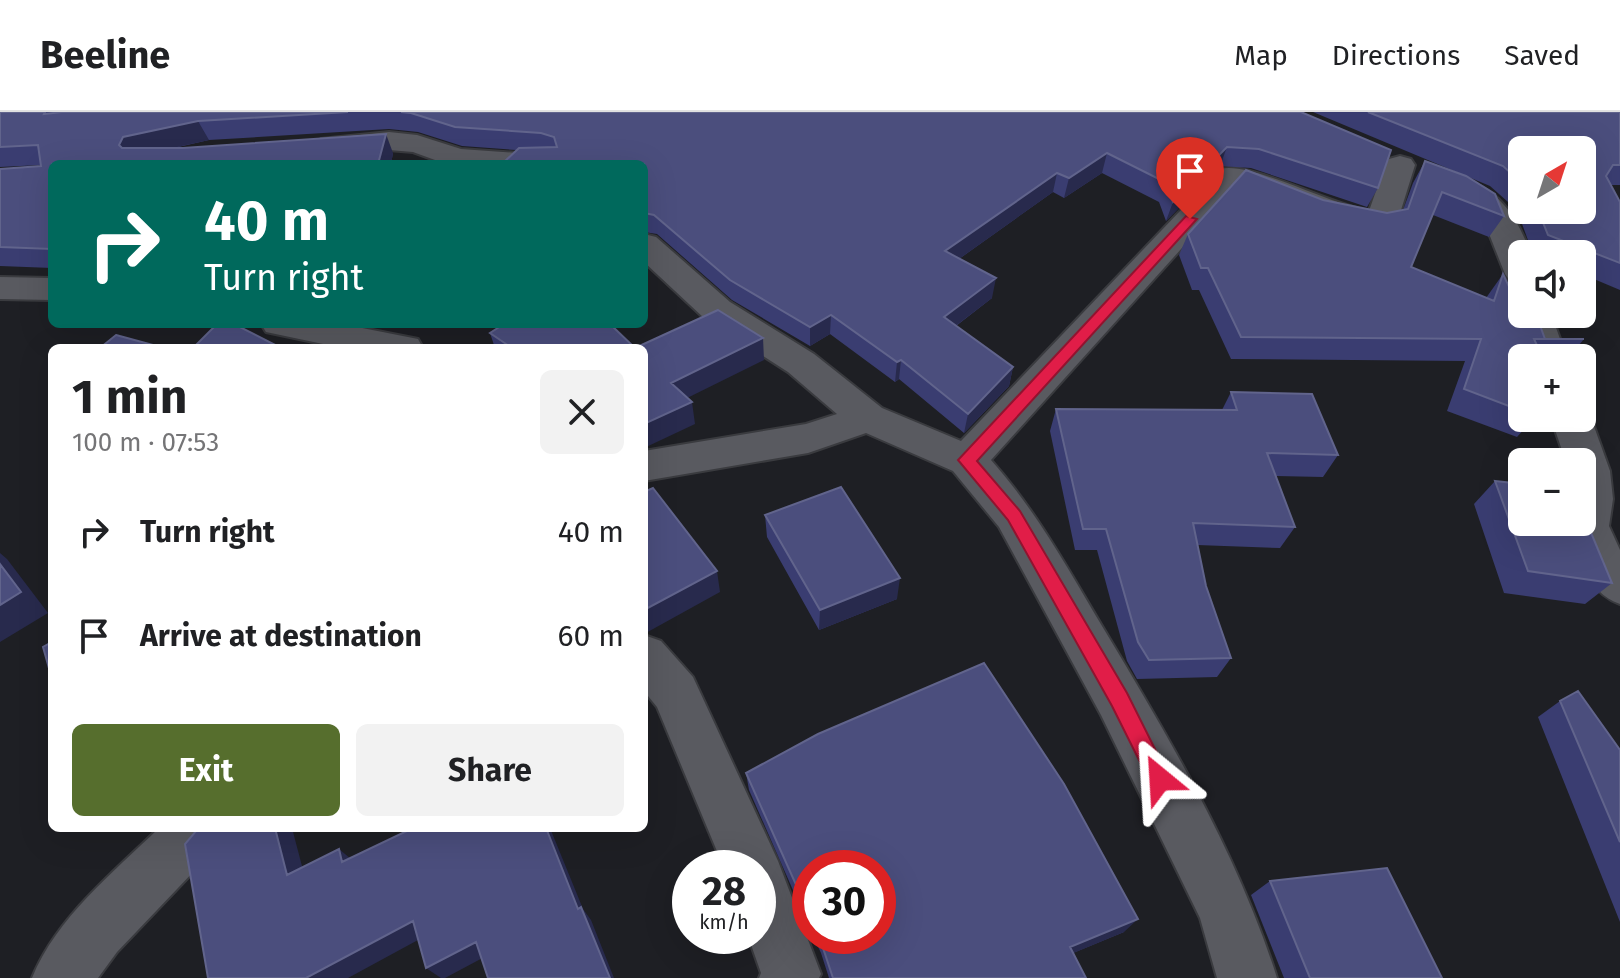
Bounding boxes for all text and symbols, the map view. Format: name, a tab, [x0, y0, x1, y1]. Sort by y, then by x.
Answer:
text: Beeline	[40, 32, 170, 78]
text: Map	[1234, 39, 1288, 72]
text: Directions	[1332, 39, 1460, 72]
text: Saved	[1504, 39, 1580, 72]
north arrow	[1508, 136, 1596, 224]
map controls	[1508, 136, 1596, 536]
pin	[1156, 137, 1224, 219]
icon: arrive	[1168, 149, 1212, 193]
text: 40 m	[204, 188, 329, 255]
icon: right	[72, 192, 176, 296]
button: sound	[1508, 240, 1596, 328]
text: Turn right	[204, 256, 364, 300]
button: +	[1508, 344, 1596, 432]
text: 1 min	[72, 368, 187, 426]
button: close	[540, 370, 624, 454]
text: 100 m · 07:53	[72, 427, 219, 458]
button: −	[1508, 448, 1596, 536]
icon: right	[72, 510, 116, 554]
text: Turn right	[140, 514, 275, 550]
text: 40 m	[558, 514, 624, 550]
icon: arrive	[72, 614, 116, 658]
text: Arrive at destination	[140, 618, 422, 654]
text: 60 m	[558, 618, 624, 654]
button: Exit	[72, 724, 340, 816]
button: Share	[356, 724, 624, 816]
position arrow	[1118, 737, 1202, 821]
speed limit sign: 30	[792, 850, 896, 954]
text: 28	[702, 868, 746, 916]
text: km/h	[699, 910, 749, 934]

